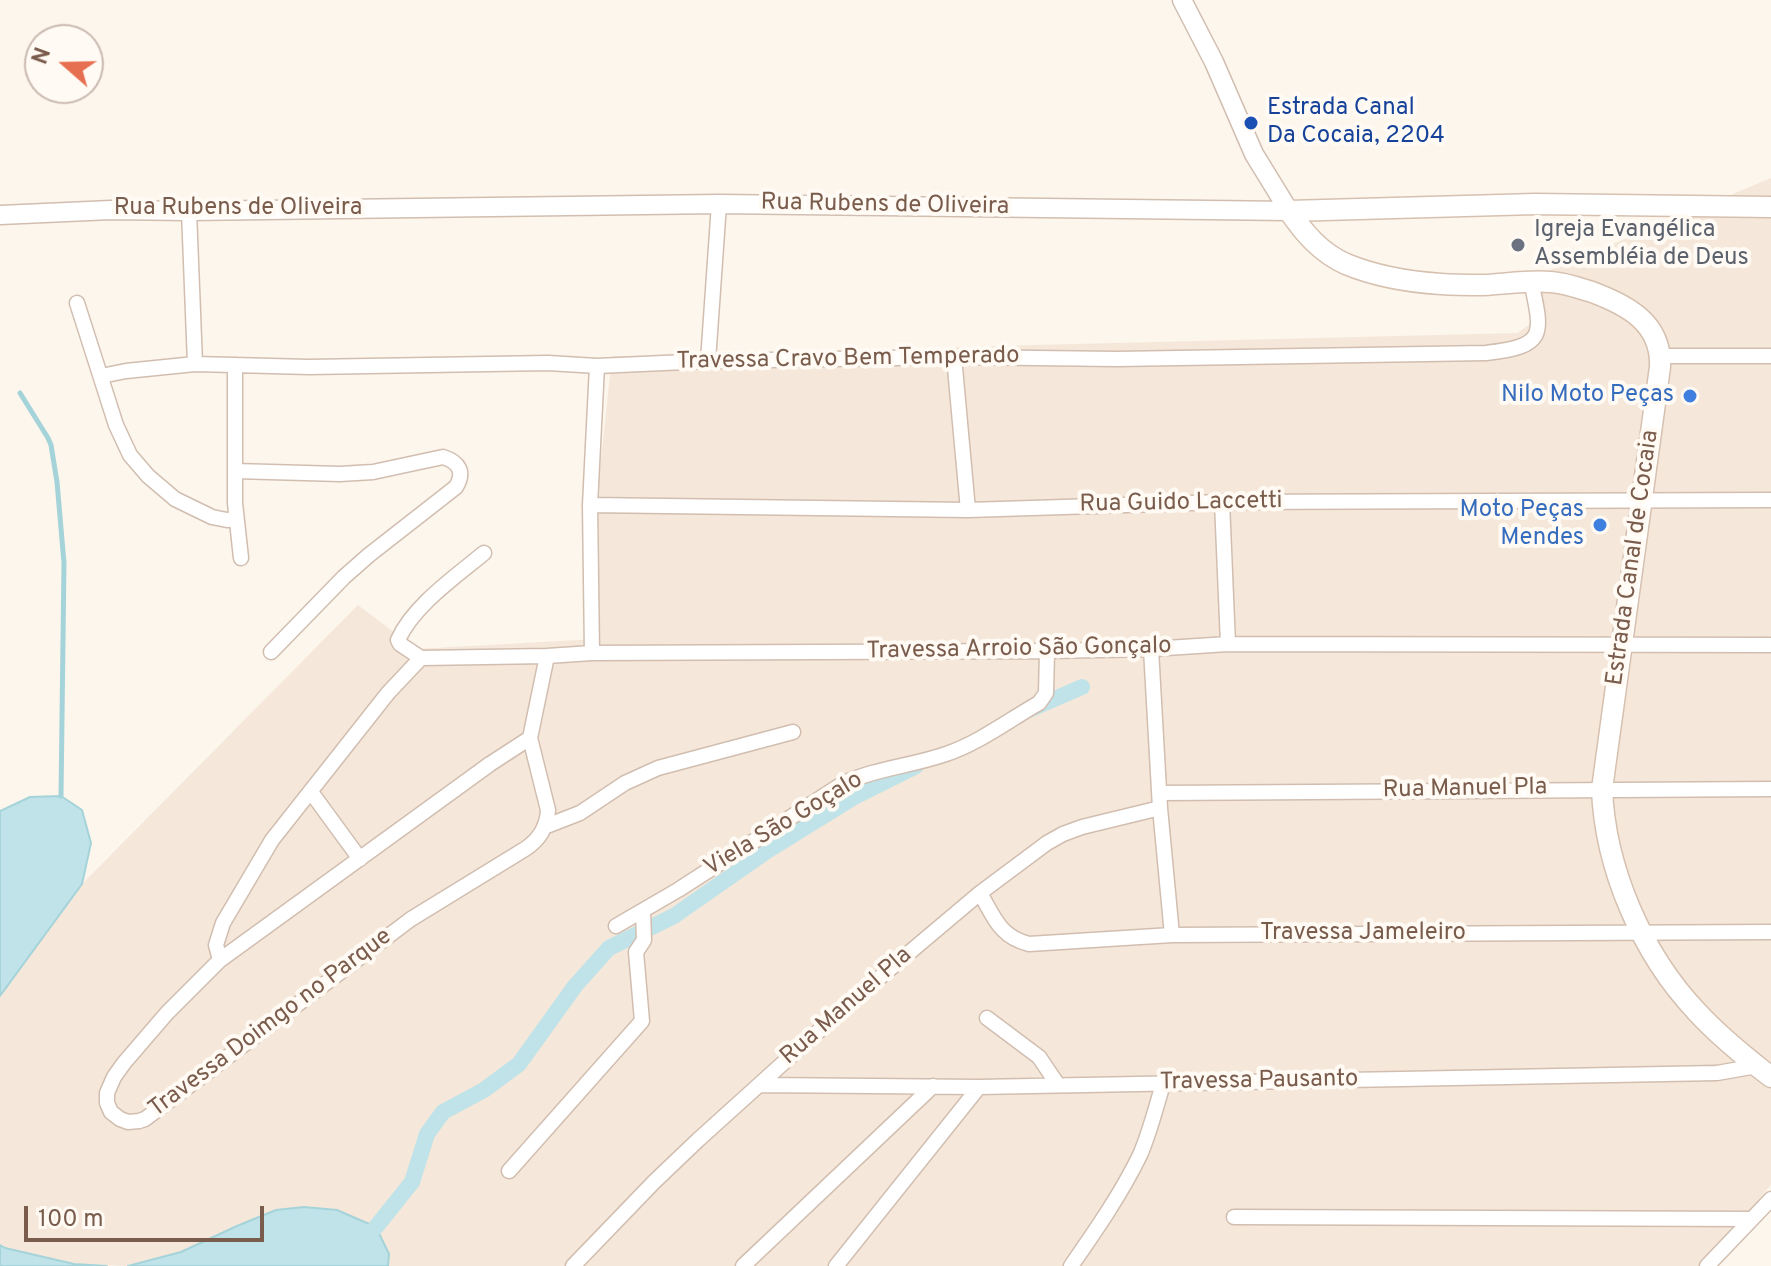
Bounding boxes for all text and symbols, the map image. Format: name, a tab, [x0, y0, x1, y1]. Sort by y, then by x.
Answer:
north arrow	[24, 24, 104, 104]
text: N	[27, 44, 58, 68]
place label: Estrada Canal Da Cocaia, 2204	[1267, 95, 1445, 151]
marker: Estrada Canal Da Cocaia, 2204	[1242, 114, 1260, 132]
street label: Rua Rubens de Oliveira	[760, 189, 1010, 223]
street label: Rua Rubens de Oliveira	[114, 195, 362, 223]
place label: Igreja Evangélica Assembléia de Deus	[1534, 217, 1749, 273]
marker: Igreja Evangélica Assembléia de Deus	[1509, 236, 1527, 254]
street label: Travessa Cravo Bem Temperado	[676, 343, 1020, 377]
place label: Nilo Moto Peças	[1501, 382, 1674, 410]
marker: Nilo Moto Peças	[1681, 387, 1699, 405]
street label: Estrada Canal de Cocaia	[1602, 428, 1666, 688]
street label: Rua Guido Laccetti	[1079, 488, 1283, 520]
place label: Moto Peças Mendes	[1459, 497, 1584, 553]
marker: Moto Peças Mendes	[1591, 516, 1609, 534]
street label: Travessa Arroio São Gonçalo	[866, 633, 1172, 667]
street label: Viela São Goçalo	[700, 766, 868, 884]
street label: Rua Manuel Pla	[1382, 774, 1548, 806]
street label: Travessa Jameleiro	[1260, 920, 1466, 948]
street label: Travessa Doimgo no Parque	[144, 923, 398, 1125]
street label: Rua Manuel Pla	[775, 942, 919, 1072]
street label: Travessa Pausanto	[1159, 1066, 1359, 1098]
scale bar	[28, 1190, 268, 1240]
text: 100 m	[38, 1205, 104, 1235]

